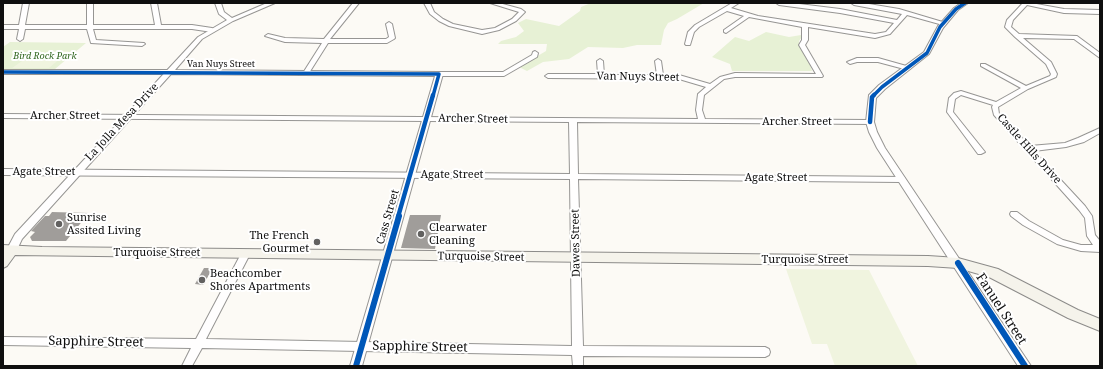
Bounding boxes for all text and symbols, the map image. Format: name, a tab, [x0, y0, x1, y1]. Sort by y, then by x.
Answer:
park label: Bird Rock Park	[13, 51, 77, 61]
street label: Van Nuys Street	[187, 59, 255, 69]
street label: Van Nuys Street	[596, 70, 680, 84]
street label: La Jolla Mesa Drive	[83, 80, 161, 164]
street label: Archer Street	[30, 109, 100, 123]
street label: Castle Hills Drive	[994, 111, 1064, 187]
street label: Archer Street	[438, 112, 508, 126]
street label: Archer Street	[762, 115, 832, 129]
street label: Agate Street	[13, 165, 75, 179]
street label: Agate Street	[421, 168, 483, 182]
street label: Agate Street	[745, 171, 807, 185]
street label: Cass Street	[374, 188, 402, 246]
street label: Dawes Street	[569, 209, 583, 277]
place label: Sunrise Assited Living	[67, 211, 141, 237]
marker: Sunrise Assited Living	[54, 219, 64, 229]
place label: Clearwater Cleaning	[429, 221, 487, 247]
place label: The French Gourmet	[249, 229, 309, 255]
marker: Clearwater Cleaning	[416, 229, 426, 239]
marker: The French Gourmet	[312, 237, 322, 247]
street label: Turquoise Street	[114, 246, 200, 260]
street label: Turquoise Street	[437, 250, 525, 264]
street label: Turquoise Street	[762, 253, 848, 267]
place label: Beachcomber Shores Apartments	[210, 267, 310, 293]
street label: Fanuel Street	[972, 270, 1030, 348]
marker: Beachcomber Shores Apartments	[197, 275, 207, 285]
street label: Sapphire Street	[48, 333, 144, 351]
street label: Sapphire Street	[372, 338, 468, 356]

